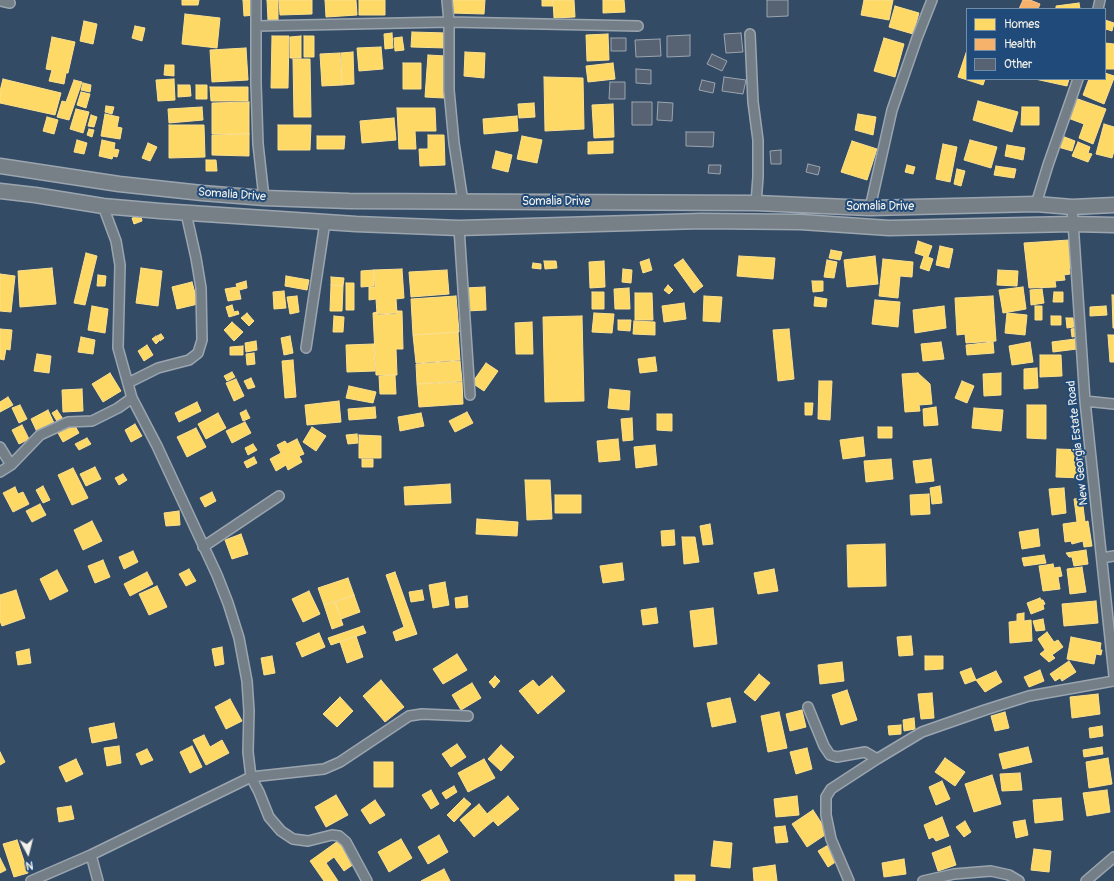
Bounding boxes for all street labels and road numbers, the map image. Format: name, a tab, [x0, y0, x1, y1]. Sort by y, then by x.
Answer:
street label: Somalia Drive	[198, 185, 266, 205]
street label: Somalia Drive	[522, 195, 590, 209]
street label: Somalia Drive	[846, 200, 914, 214]
street label: New Georgia Estate Road	[1064, 380, 1092, 506]

